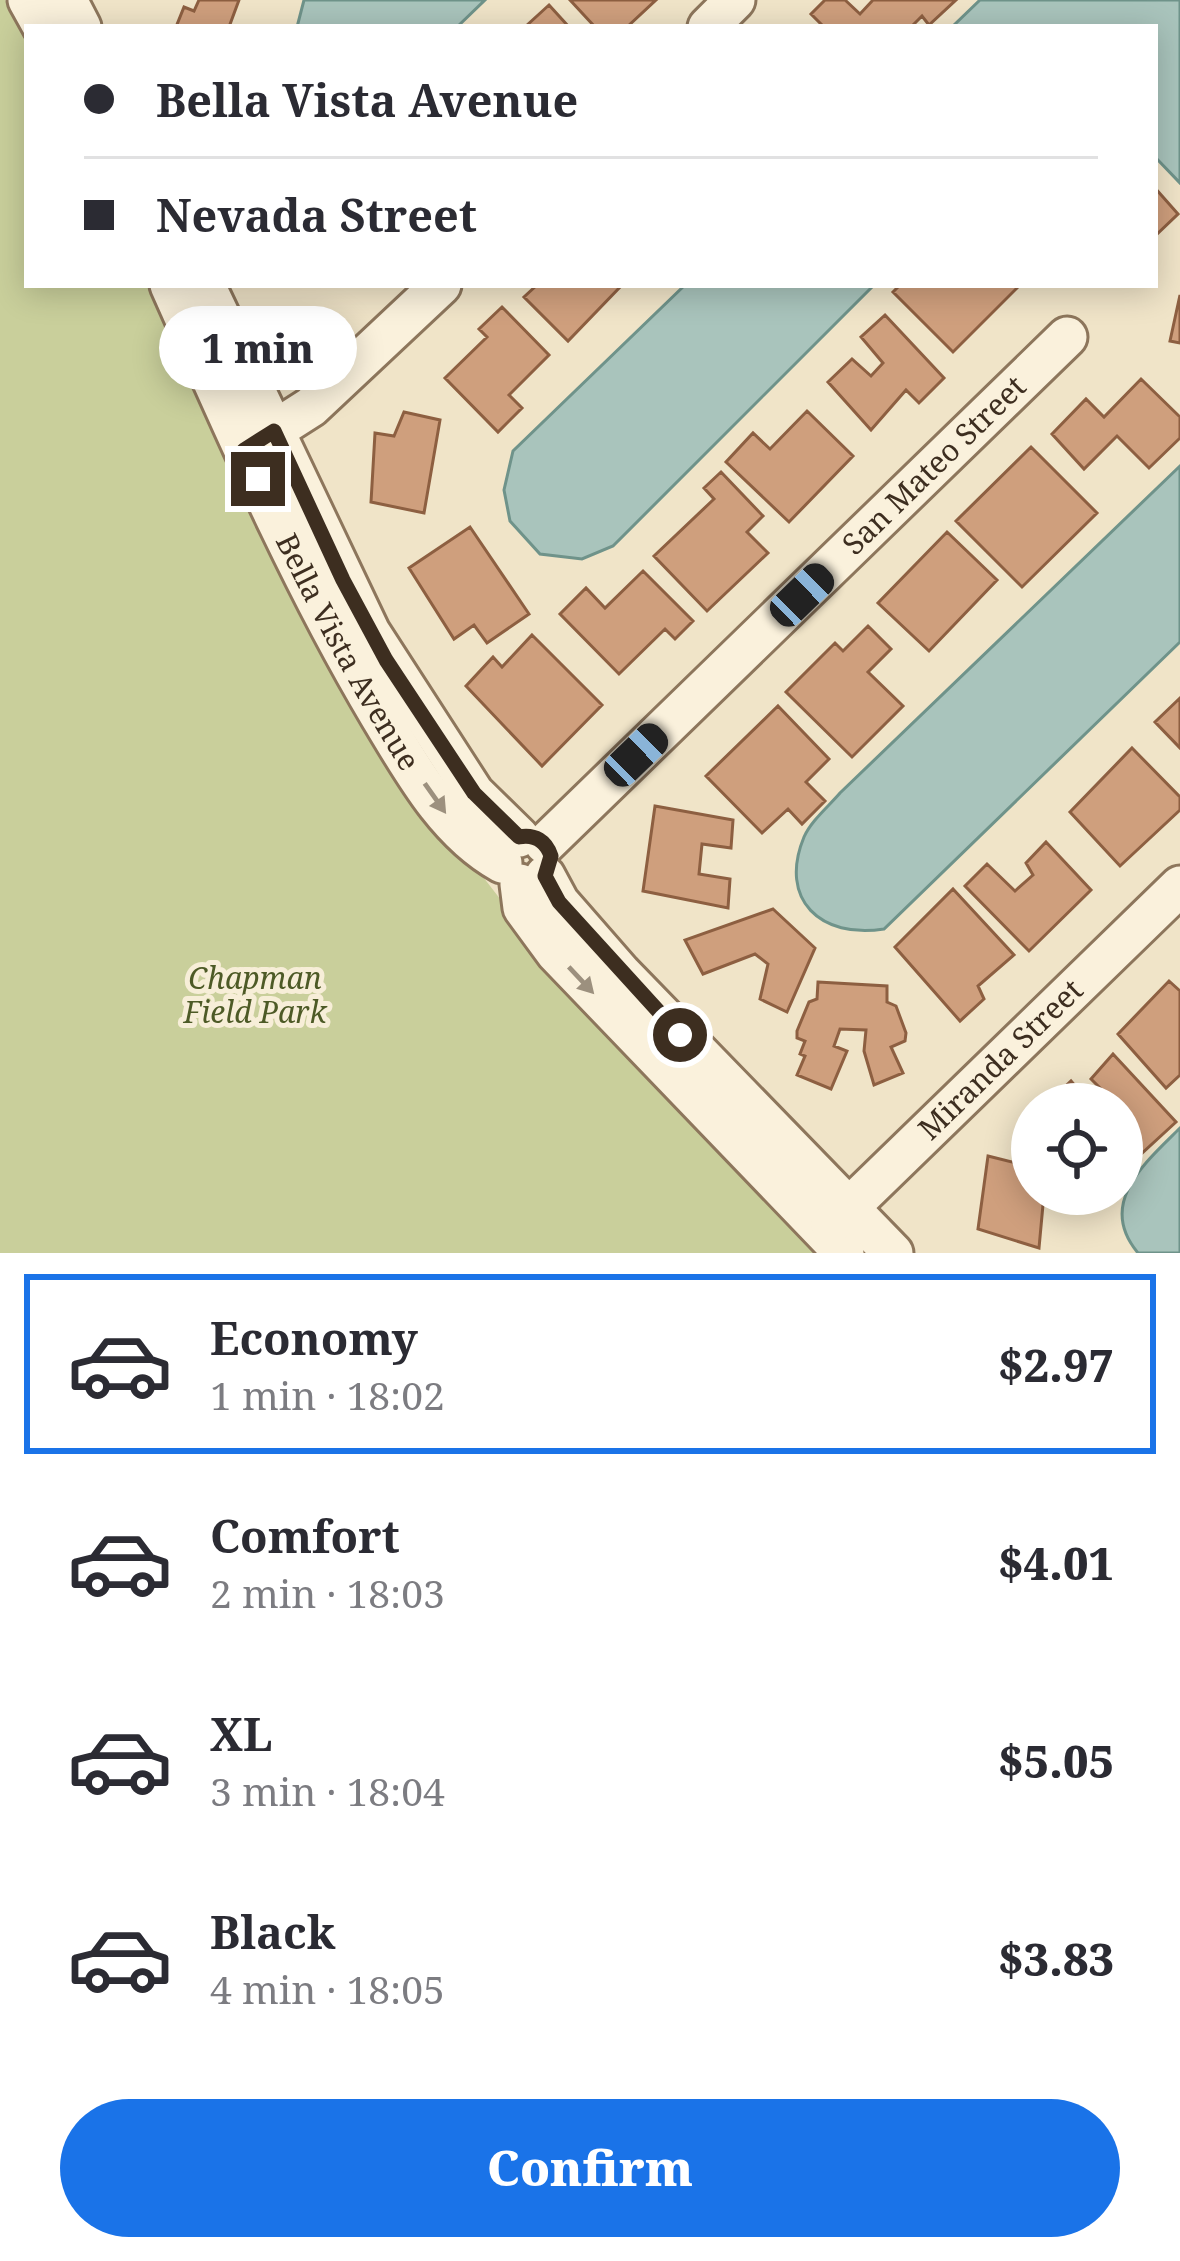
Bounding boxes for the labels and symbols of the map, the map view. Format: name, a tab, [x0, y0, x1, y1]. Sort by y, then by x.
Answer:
callout: 1 min	[159, 305, 357, 389]
street label: San Mateo Street	[833, 366, 1034, 563]
route end	[231, 452, 285, 506]
street label: Bella Vista Avenue	[267, 526, 430, 778]
car	[764, 557, 840, 633]
car	[598, 717, 674, 793]
one-way arrow	[423, 782, 446, 815]
park label: Chapman Field Park	[183, 957, 327, 1032]
one-way arrow	[567, 965, 594, 994]
street label: Miranda Street	[909, 969, 1091, 1148]
route start	[653, 1008, 707, 1062]

